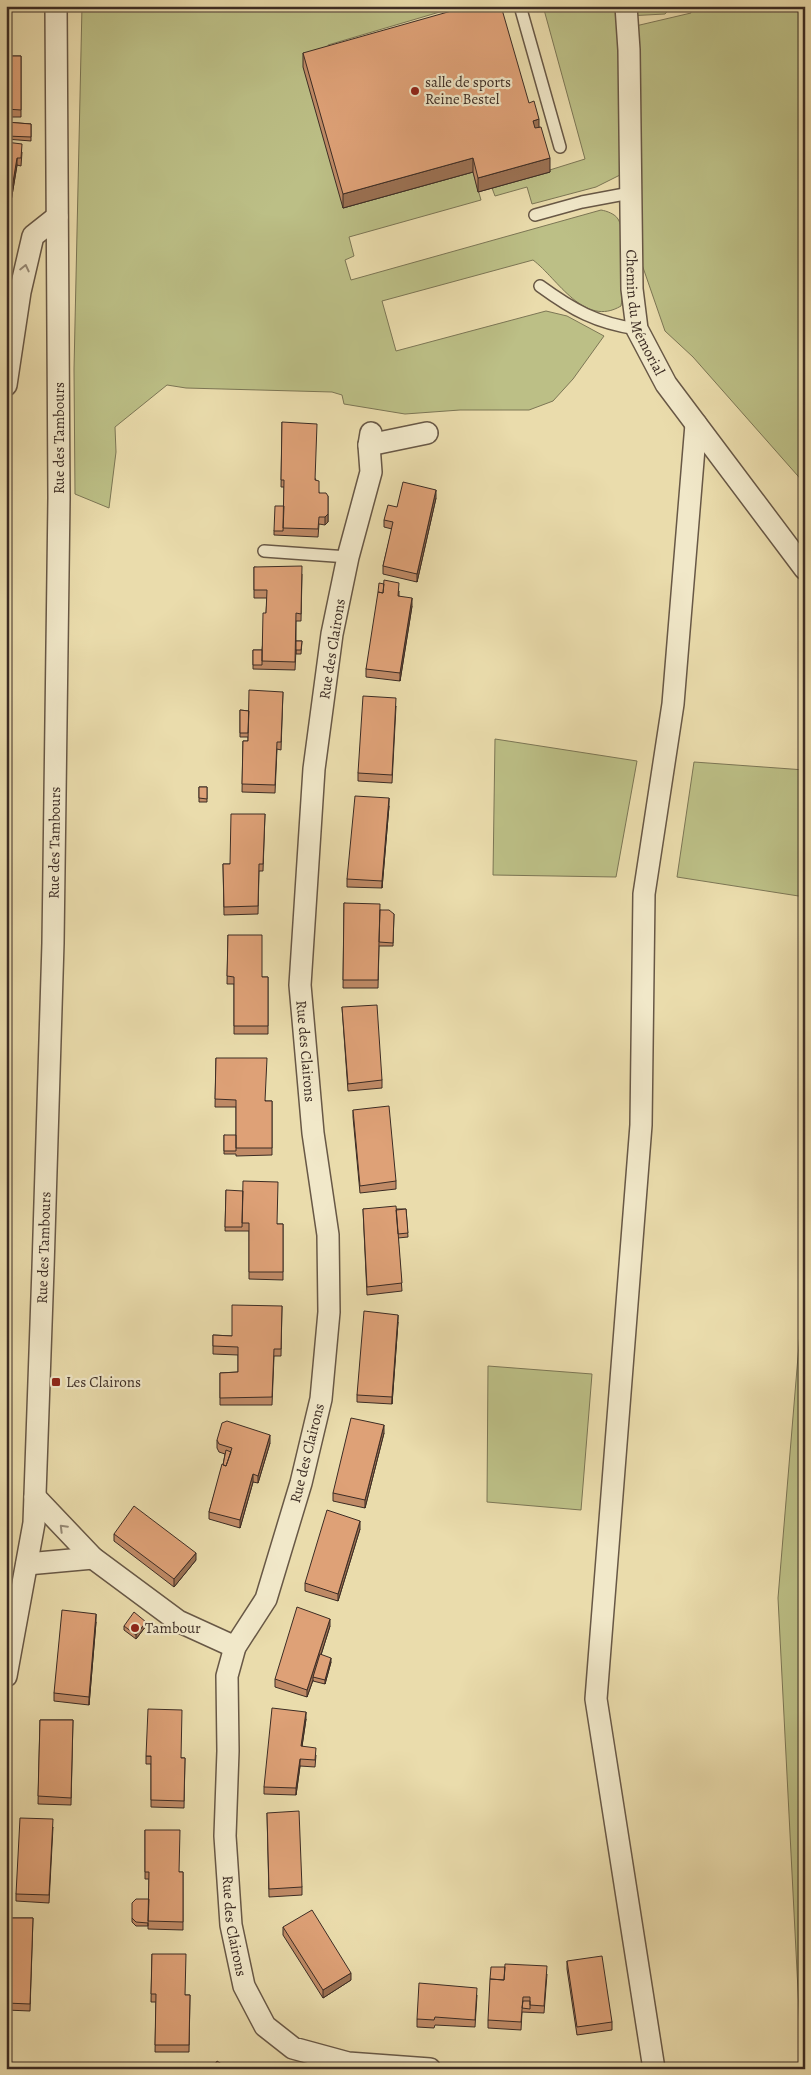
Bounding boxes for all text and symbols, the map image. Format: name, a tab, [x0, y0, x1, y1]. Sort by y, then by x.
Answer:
place label: salle de sports Reine Bestel	[425, 72, 511, 109]
marker: salle de sports Reine Bestel	[409, 85, 421, 97]
street label: Chemin du Mémorial	[622, 249, 670, 379]
one-way arrow	[19, 263, 30, 272]
street label: Rue des Tambours	[49, 382, 69, 494]
street label: Rue des Clairons	[314, 597, 350, 701]
street label: Rue des Tambours	[44, 787, 65, 899]
street label: Rue des Clairons	[291, 999, 320, 1103]
street label: Rue des Tambours	[32, 1191, 55, 1304]
place label: Les Clairons	[66, 1372, 141, 1392]
marker: Les Clairons	[50, 1376, 62, 1388]
street label: Rue des Clairons	[285, 1401, 329, 1505]
one-way arrow	[60, 1525, 69, 1534]
place label: Tambour	[145, 1618, 201, 1638]
marker: Tambour	[129, 1622, 141, 1634]
street label: Rue des Clairons	[218, 1875, 252, 1978]

